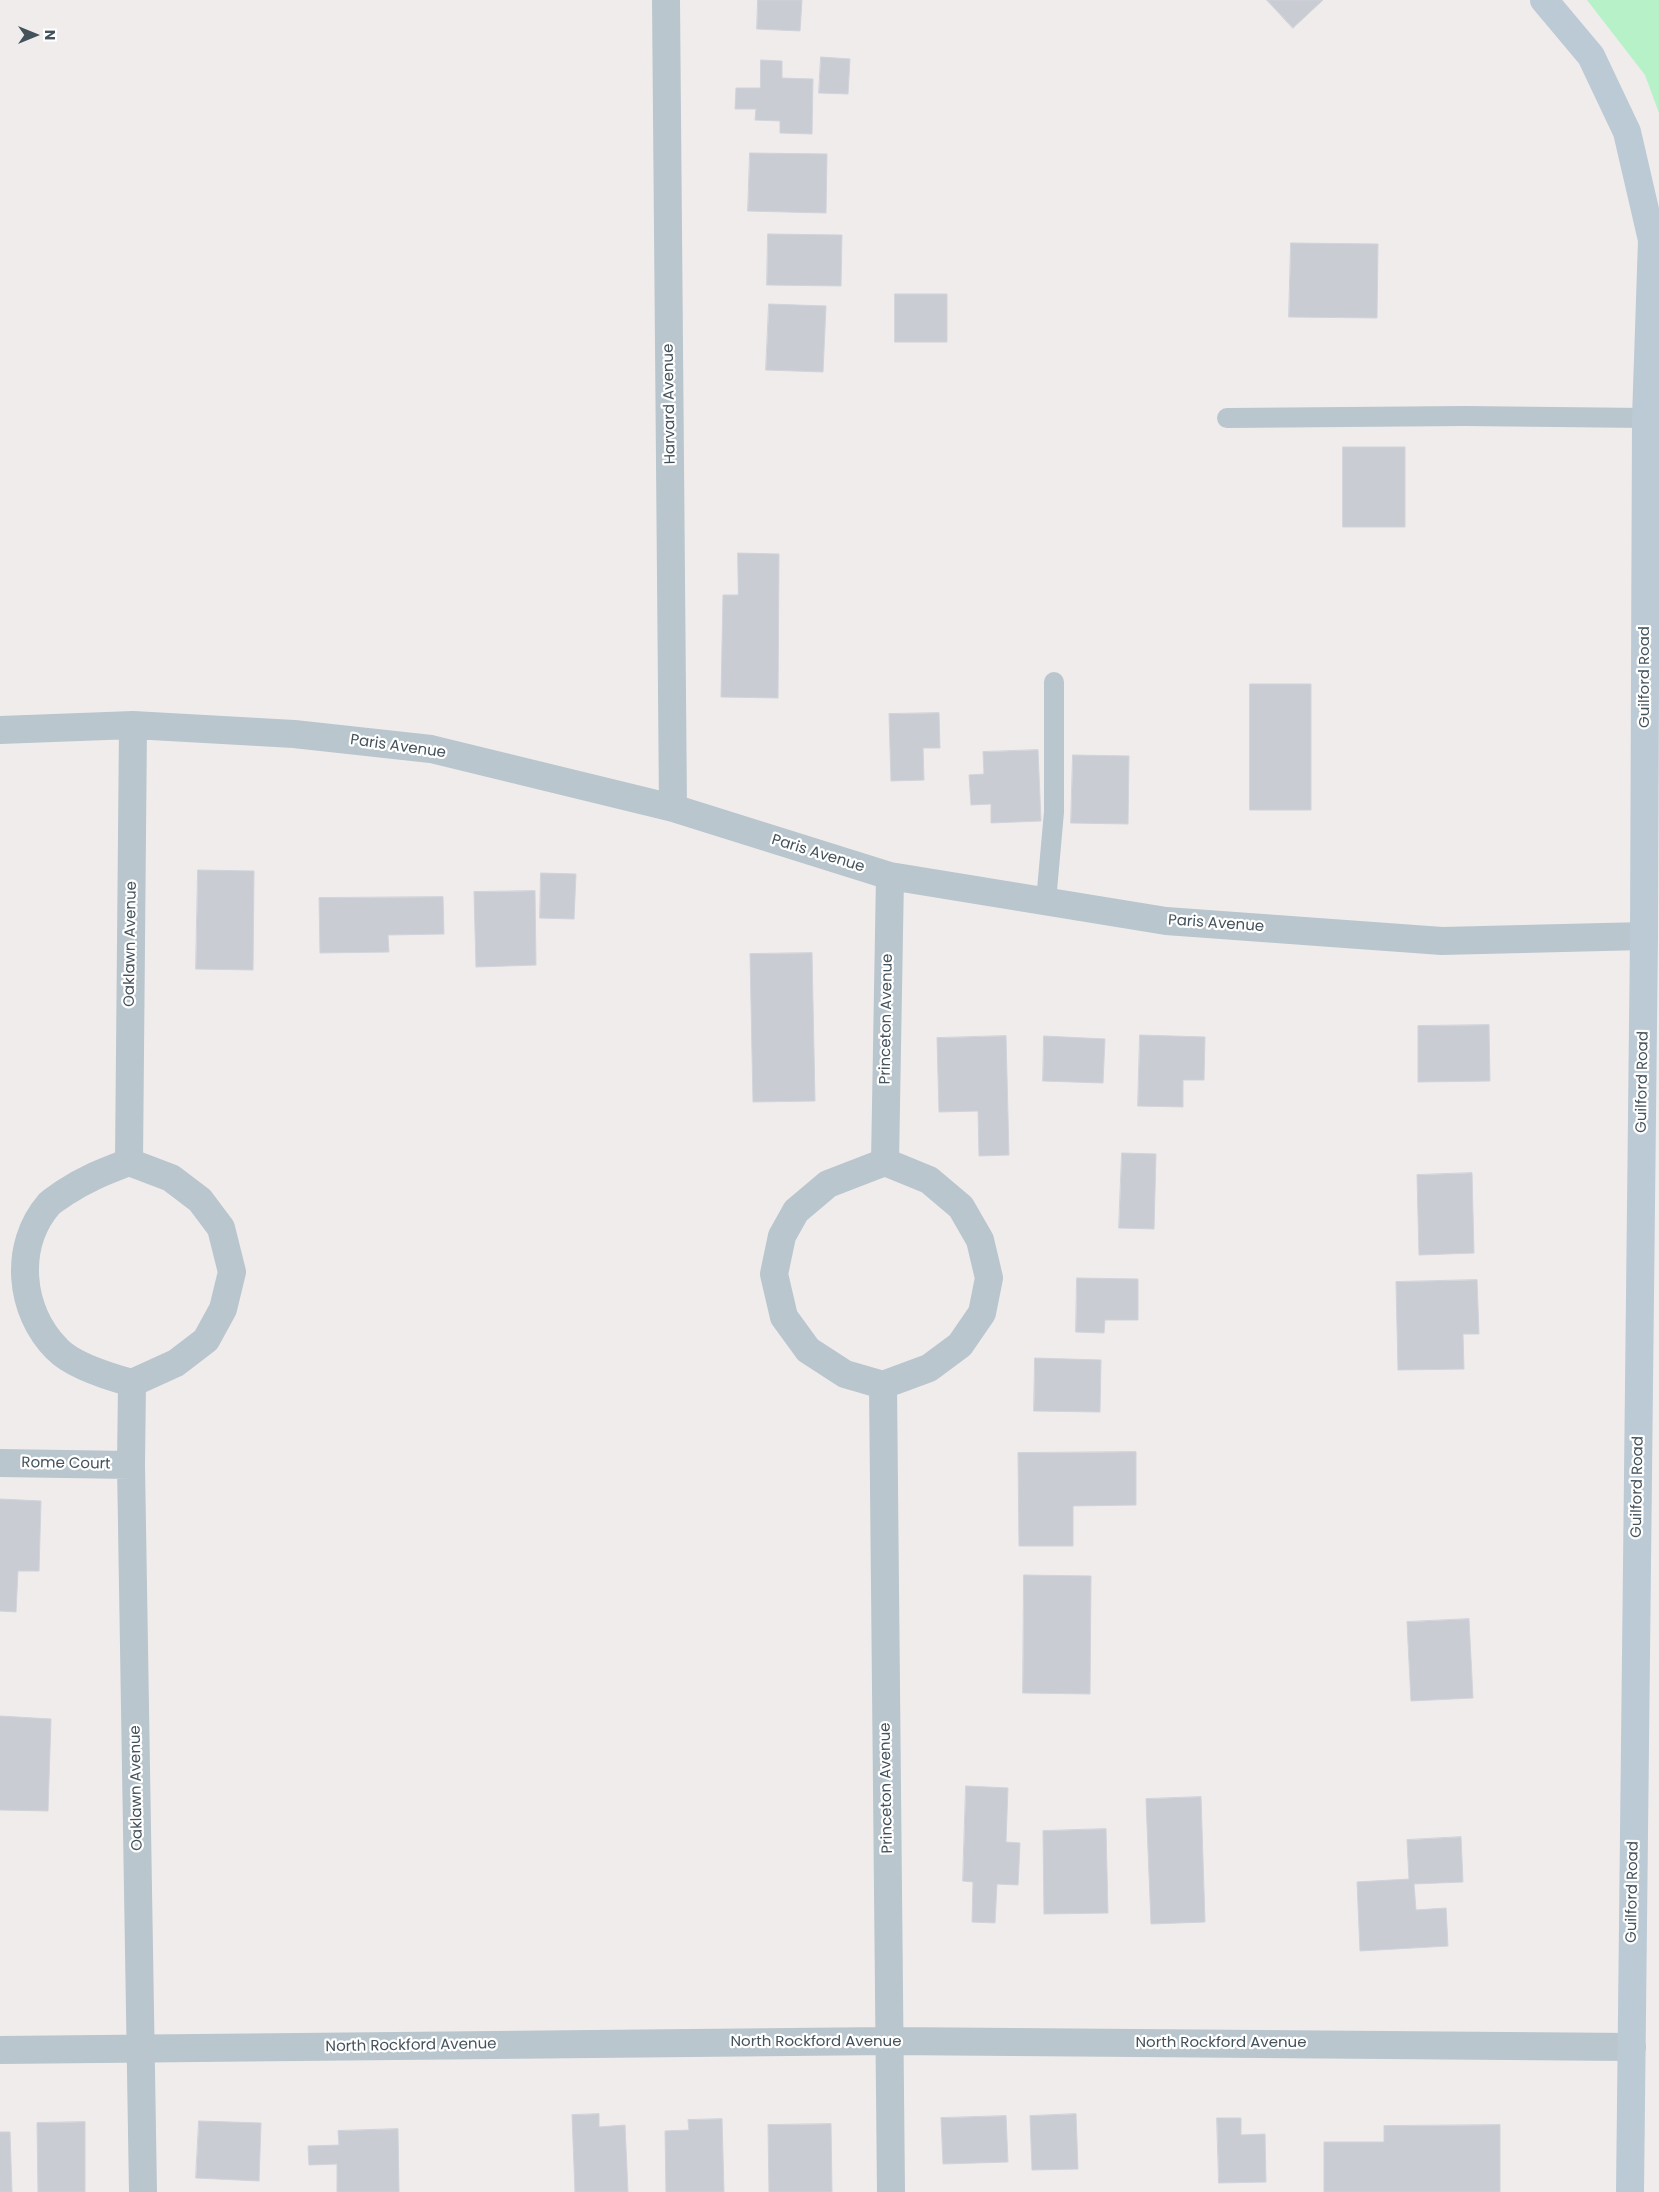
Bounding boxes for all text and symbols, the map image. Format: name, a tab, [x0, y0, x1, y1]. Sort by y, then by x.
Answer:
north arrow	[10, 10, 60, 60]
text: N	[40, 30, 60, 40]
street label: Harvard Avenue	[660, 343, 680, 465]
street label: Guilford Road	[1636, 626, 1654, 728]
street label: Paris Avenue	[349, 731, 447, 763]
street label: Paris Avenue	[769, 831, 867, 877]
street label: Oaklawn Avenue	[121, 881, 141, 1007]
street label: Paris Avenue	[1167, 912, 1265, 936]
street label: Princeton Avenue	[877, 953, 897, 1085]
street label: Guilford Road	[1633, 1031, 1653, 1133]
street label: Guilford Road	[1628, 1436, 1648, 1538]
street label: Rome Court	[21, 1454, 111, 1474]
street label: Princeton Avenue	[877, 1722, 897, 1854]
street label: Oaklawn Avenue	[127, 1725, 147, 1851]
street label: Guilford Road	[1623, 1841, 1643, 1943]
street label: North Rockford Avenue	[731, 2033, 901, 2051]
street label: North Rockford Avenue	[1136, 2034, 1306, 2052]
street label: North Rockford Avenue	[325, 2036, 497, 2056]

